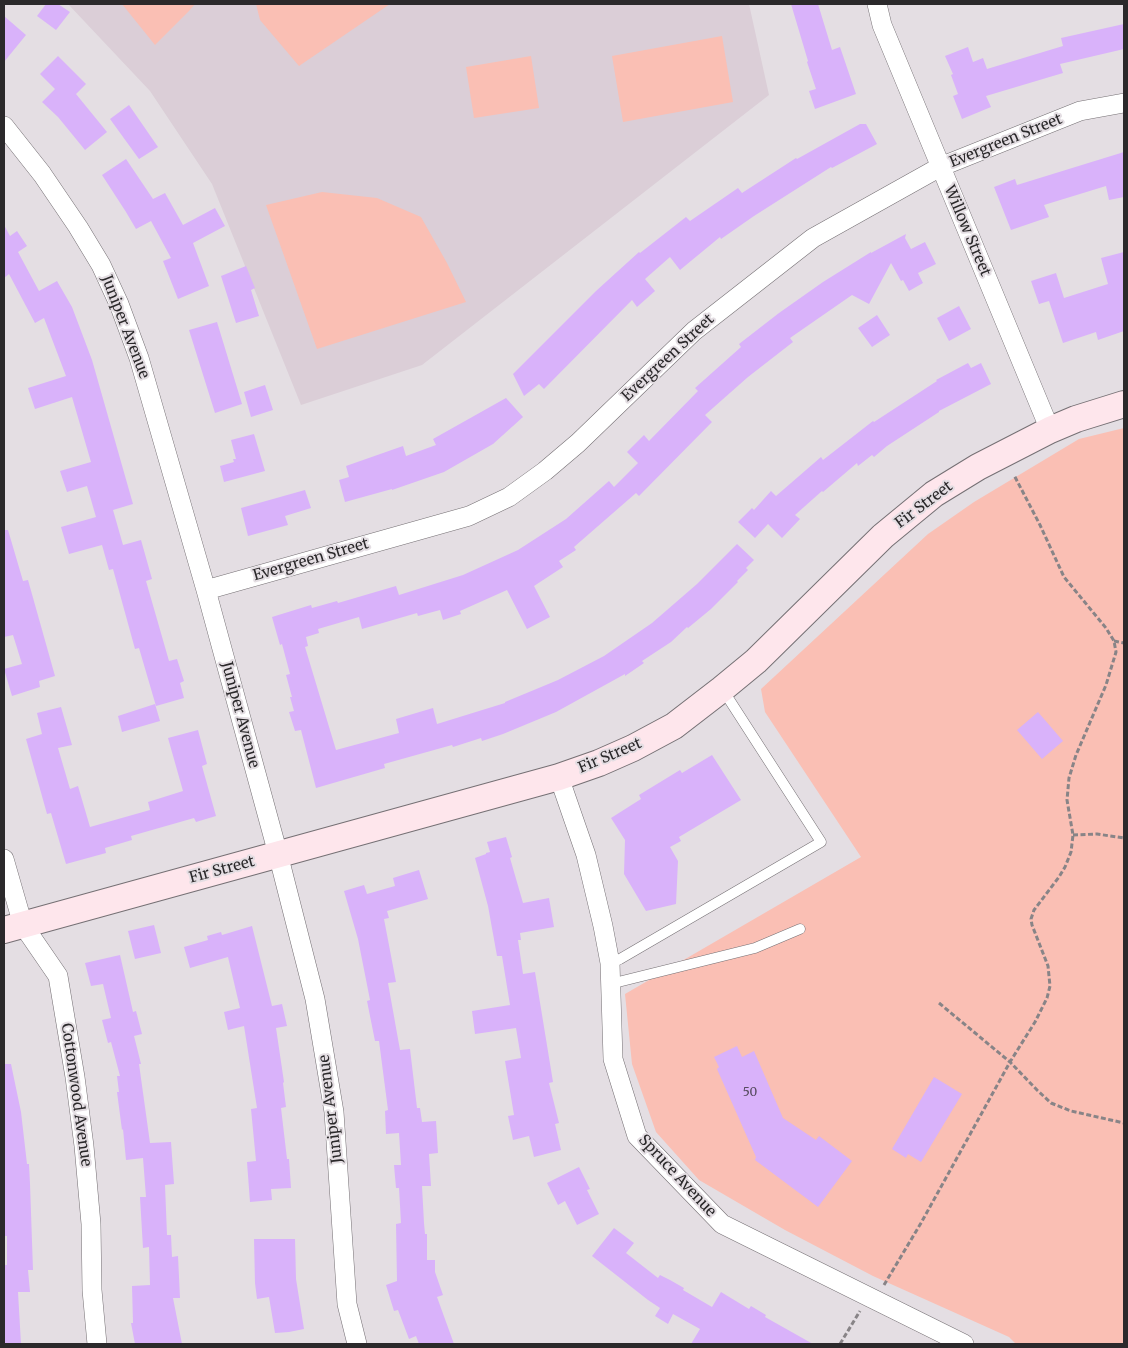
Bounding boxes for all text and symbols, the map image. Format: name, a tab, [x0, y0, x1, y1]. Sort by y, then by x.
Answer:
street label: Evergreen Street	[947, 110, 1065, 172]
street label: Willow Street	[940, 183, 994, 279]
street label: Juniper Avenue	[97, 273, 153, 381]
street label: Evergreen Street	[618, 311, 718, 405]
street label: Fir Street	[892, 478, 956, 532]
street label: Evergreen Street	[251, 535, 371, 585]
street label: Juniper Avenue	[217, 660, 263, 770]
street label: Fir Street	[576, 735, 644, 777]
street label: Fir Street	[187, 853, 257, 887]
street label: Cottonwood Avenue	[57, 1022, 95, 1168]
street label: Juniper Avenue	[315, 1054, 347, 1164]
house number: 50	[743, 1086, 757, 1100]
street label: Spruce Avenue	[634, 1131, 720, 1221]

